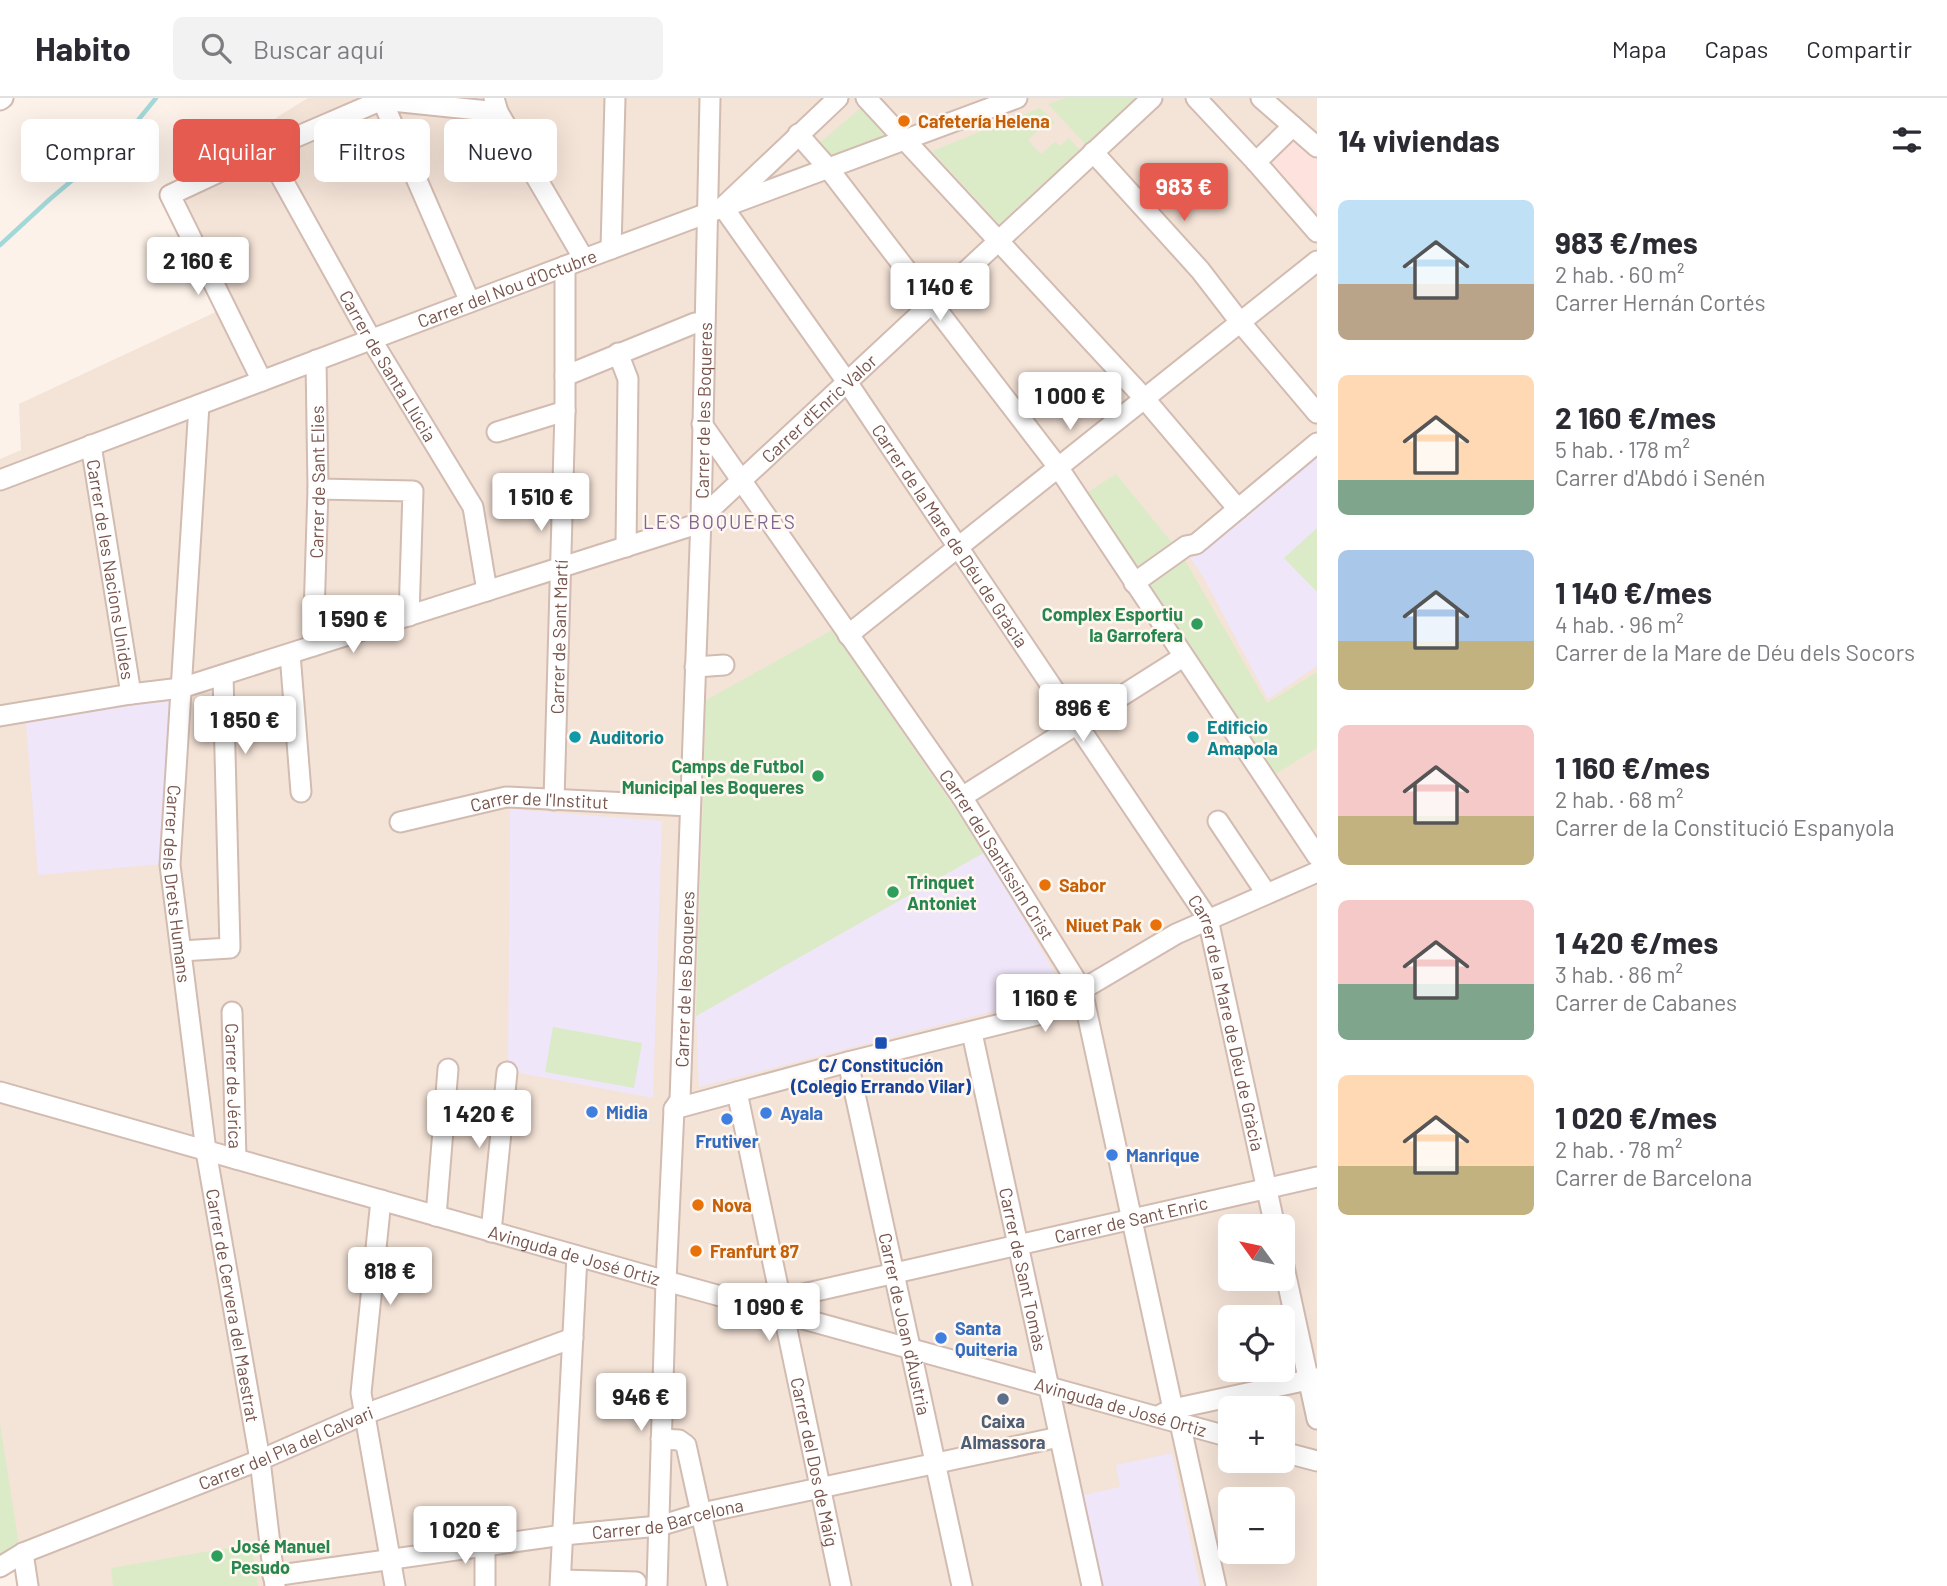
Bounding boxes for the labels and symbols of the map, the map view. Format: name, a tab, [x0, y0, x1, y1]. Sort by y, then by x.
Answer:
place label: Cafetería Helena	[918, 110, 1050, 132]
marker: Cafetería Helena	[896, 113, 912, 129]
pin: 983 €	[1135, 164, 1233, 223]
pin: 2 160 €	[133, 238, 263, 297]
street label: Carrer del Nou d'Octubre	[414, 244, 600, 332]
pin: 1 140 €	[875, 264, 1005, 323]
street label: Carrer de Santa Llúcia	[335, 286, 442, 445]
street label: Carrer de les Boqueres	[690, 322, 716, 499]
street label: Carrer d'Enric Valor	[757, 349, 881, 467]
pin: 1 000 €	[1005, 372, 1135, 432]
street label: Carrer de Sant Elies	[305, 405, 329, 559]
street label: Carrer de la Mare de Déu de Gràcia	[867, 420, 1033, 651]
street label: Carrer de les Nacions Unides	[82, 458, 140, 681]
pin: 1 510 €	[476, 474, 606, 533]
district label: LES BOQUERES	[643, 510, 797, 533]
street label: Carrer de Sant Martí	[545, 559, 572, 715]
pin: 1 590 €	[288, 596, 418, 655]
place label: Complex Esportiu la Garrofera	[1042, 603, 1183, 646]
marker: Complex Esportiu la Garrofera	[1189, 616, 1205, 632]
pin: 896 €	[1034, 684, 1132, 744]
pin: 1 850 €	[180, 696, 310, 756]
place label: Edificio Amapola	[1207, 716, 1278, 759]
place label: Auditorio	[589, 726, 664, 748]
marker: Auditorio	[567, 729, 583, 745]
marker: Edificio Amapola	[1185, 729, 1201, 745]
place label: Camps de Futbol Municipal les Boqueres	[622, 755, 804, 798]
street label: Carrer del Santíssim Crist	[935, 765, 1059, 944]
marker: Camps de Futbol Municipal les Boqueres	[810, 768, 826, 784]
street label: Carrer dels Drets Humans	[159, 784, 196, 984]
street label: Carrer de l'Institut	[468, 786, 609, 816]
place label: Trinquet Antoniet	[907, 871, 977, 914]
place label: Sabor	[1059, 874, 1106, 896]
marker: Sabor	[1037, 877, 1053, 893]
marker: Trinquet Antoniet	[885, 884, 901, 900]
street label: Carrer de la Mare de Déu de Gràcia	[1184, 890, 1269, 1153]
street label: Carrer de les Boqueres	[670, 891, 699, 1068]
place label: Niuet Pak	[1066, 914, 1142, 936]
marker: Niuet Pak	[1148, 917, 1164, 933]
pin: 1 160 €	[980, 974, 1110, 1034]
street label: Carrer de Jérica	[221, 1023, 247, 1149]
marker: C/ Constitución (Colegio Errando Vilar)	[873, 1035, 889, 1051]
place label: C/ Constitución (Colegio Errando Vilar)	[790, 1054, 972, 1097]
pin: 1 420 €	[414, 1090, 544, 1150]
place label: Midia	[606, 1101, 648, 1123]
place label: Ayala	[780, 1102, 823, 1124]
marker: Midia	[584, 1104, 600, 1120]
marker: Ayala	[758, 1105, 774, 1121]
marker: Frutiver	[719, 1111, 735, 1127]
place label: Frutiver	[695, 1130, 759, 1152]
place label: Manrique	[1126, 1144, 1200, 1166]
marker: Manrique	[1104, 1147, 1120, 1163]
street label: Carrer de Sant Tomàs	[995, 1186, 1052, 1353]
street label: Carrer de Cervera del Maestrat	[202, 1187, 264, 1424]
street label: Carrer de Sant Enric	[1052, 1191, 1210, 1247]
place label: Nova	[712, 1194, 752, 1216]
marker: Nova	[690, 1197, 706, 1213]
north arrow	[1218, 1214, 1295, 1292]
street label: Avinguda de José Ortiz	[486, 1220, 663, 1290]
street label: Carrer de Joan d'Àustria	[874, 1231, 935, 1417]
place label: Franfurt 87	[710, 1240, 799, 1262]
marker: Franfurt 87	[688, 1243, 704, 1259]
pin: 818 €	[341, 1248, 439, 1307]
pin: 1 090 €	[704, 1284, 834, 1343]
place label: Santa Quiteria	[955, 1317, 1018, 1360]
marker: Santa Quiteria	[933, 1330, 949, 1346]
street label: Avinguda de José Ortiz	[1032, 1372, 1209, 1441]
pin: 946 €	[592, 1374, 690, 1433]
street label: Carrer del Dos de Maig	[786, 1375, 843, 1549]
marker: Caixa Almassora	[995, 1391, 1011, 1407]
street label: Carrer del Pla del Calvari	[195, 1401, 376, 1494]
place label: Caixa Almassora	[960, 1410, 1046, 1453]
street label: Carrer de Barcelona	[591, 1493, 745, 1543]
pin: 1 020 €	[400, 1506, 530, 1566]
place label: José Manuel Pesudo	[231, 1535, 330, 1578]
marker: José Manuel Pesudo	[209, 1548, 225, 1564]

